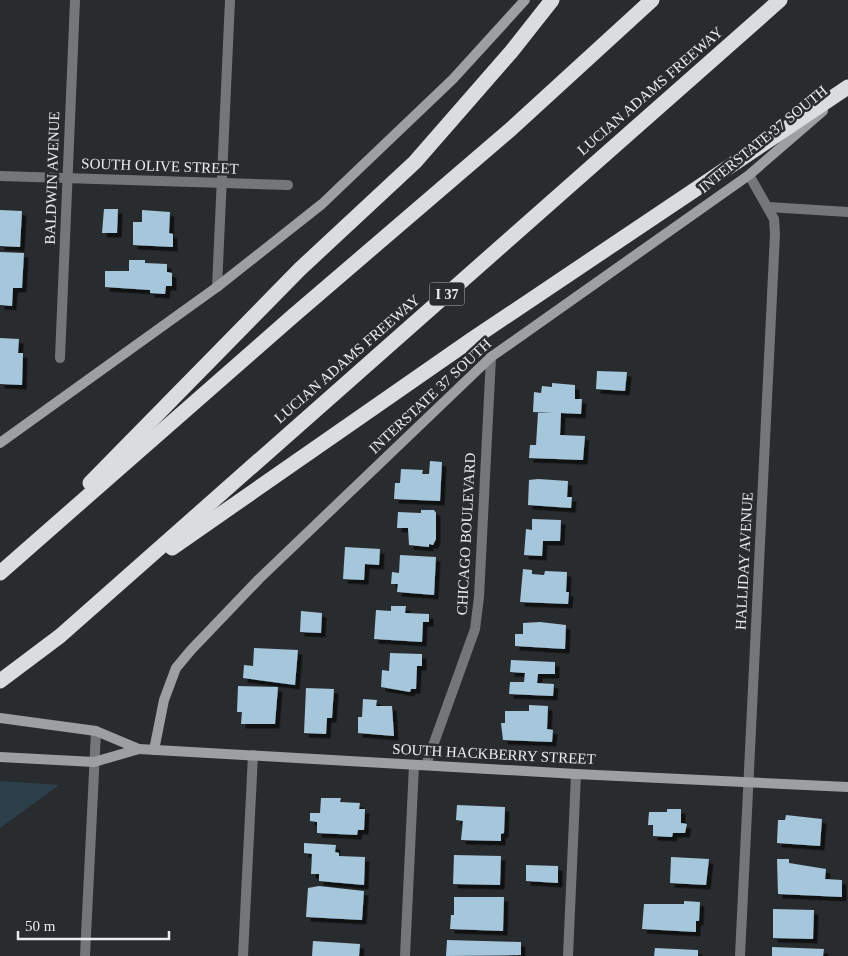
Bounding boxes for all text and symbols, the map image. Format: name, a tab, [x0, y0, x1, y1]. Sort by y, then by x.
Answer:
street label: LUCIAN ADAMS FREEWAY	[574, 24, 726, 158]
street label: INTERSTATE 37 SOUTH	[696, 82, 831, 196]
street label: BALDWIN AVENUE	[42, 111, 62, 245]
street label: SOUTH OLIVE STREET	[81, 155, 239, 177]
road number: I 37	[430, 282, 464, 306]
street label: LUCIAN ADAMS FREEWAY	[271, 292, 423, 426]
street label: INTERSTATE 37 SOUTH	[366, 335, 494, 457]
street label: CHICAGO BOULEVARD	[454, 452, 478, 616]
street label: HALLIDAY AVENUE	[732, 492, 756, 630]
street label: SOUTH HACKBERRY STREET	[392, 741, 596, 767]
scale bar	[18, 908, 169, 940]
text: 50 m	[25, 918, 56, 934]

